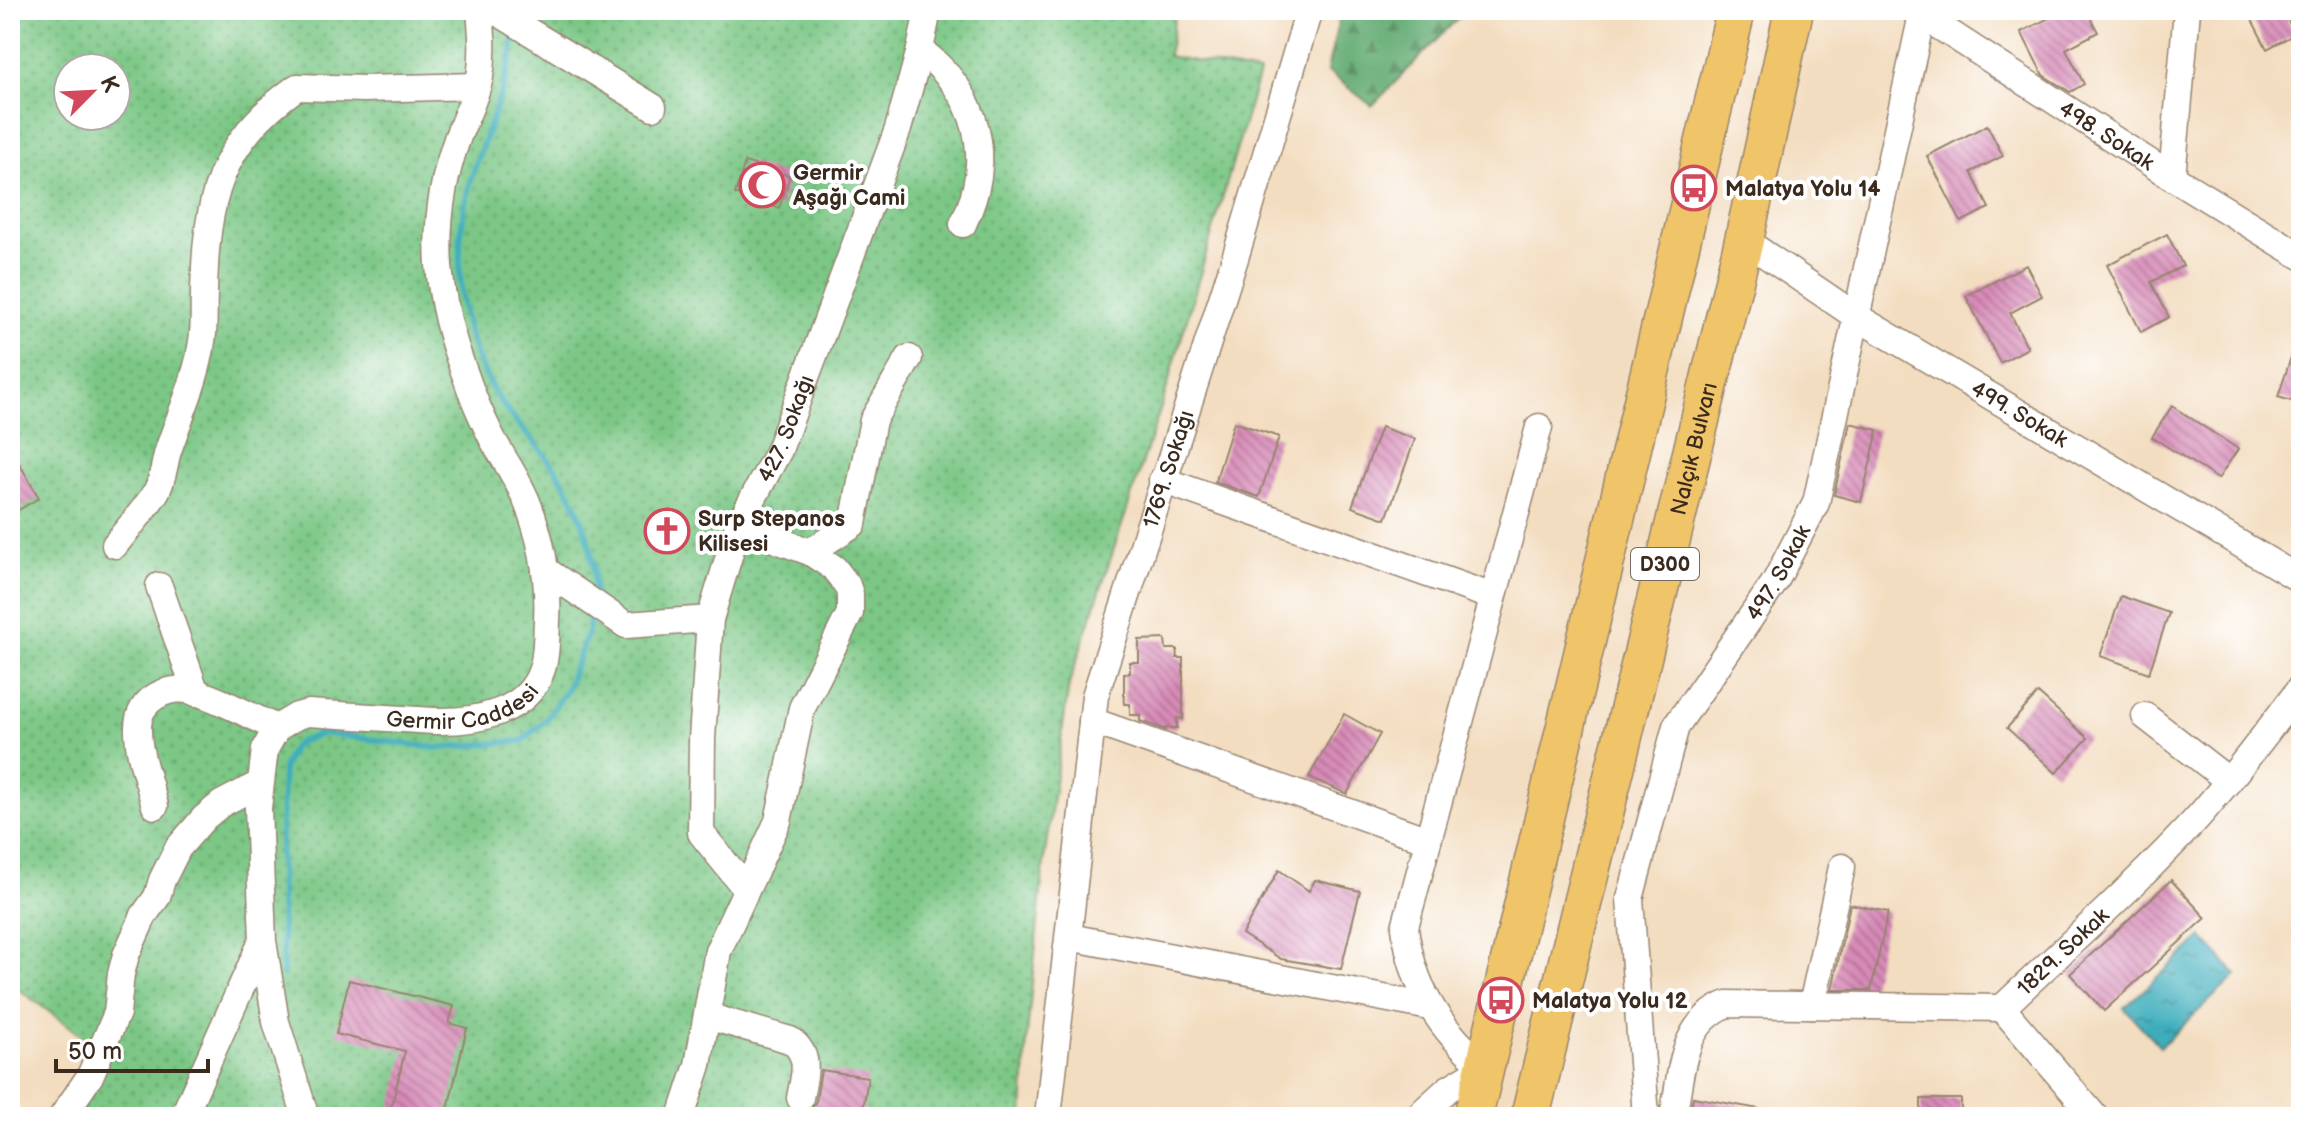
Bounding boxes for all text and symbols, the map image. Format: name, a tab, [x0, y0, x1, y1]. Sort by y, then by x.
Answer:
north arrow	[52, 52, 132, 132]
text: K	[94, 72, 124, 97]
street label: 498. Sokak	[2054, 95, 2159, 177]
place label: Germir Aşağı Cami	[792, 160, 905, 212]
mosque icon: Germir Aşağı Cami	[738, 161, 786, 209]
bus stop icon: Malatya Yolu 14	[1670, 164, 1718, 212]
place label: Malatya Yolu 14	[1725, 176, 1880, 203]
street label: 427. Sokağı	[752, 372, 821, 487]
street label: 499. Sokak	[1966, 376, 2073, 454]
street label: Nalçık Bulvarı	[1665, 380, 1724, 518]
street label: 1769. Sokağı	[1138, 407, 1200, 532]
place label: Surp Stepanos Kilisesi	[698, 506, 845, 558]
church icon: Surp Stepanos Kilisesi	[643, 507, 691, 555]
street label: 497. Sokak	[1740, 521, 1817, 626]
road number: D300	[1631, 548, 1699, 580]
street label: Germir Caddesi	[385, 679, 545, 736]
street label: 1829. Sokak	[2012, 902, 2115, 1002]
bus stop icon: Malatya Yolu 12	[1477, 976, 1525, 1024]
place label: Malatya Yolu 12	[1532, 988, 1688, 1015]
scale bar	[56, 1023, 208, 1073]
text: 50 m	[68, 1037, 122, 1066]

